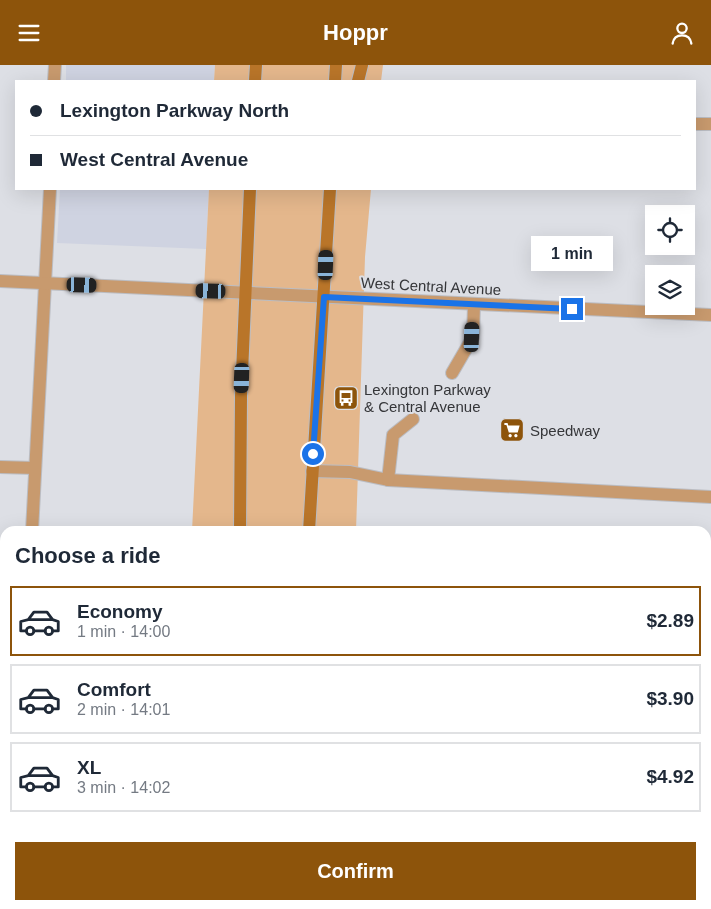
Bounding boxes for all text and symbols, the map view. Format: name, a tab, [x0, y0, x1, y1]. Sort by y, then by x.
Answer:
icon: menu	[15, 19, 43, 47]
icon: person	[668, 19, 696, 47]
text: Hoppr	[323, 20, 388, 45]
text: Lexington Parkway North	[60, 100, 289, 121]
text: West Central Avenue	[60, 149, 248, 170]
map controls	[645, 205, 695, 315]
button: locate	[645, 205, 695, 255]
callout: 1 min	[531, 237, 613, 271]
text: 1 min	[551, 245, 593, 262]
car	[317, 250, 334, 280]
button: layers	[645, 265, 695, 315]
street label: West Central Avenue	[360, 274, 502, 298]
car	[66, 277, 97, 293]
car	[195, 283, 226, 299]
route end	[561, 298, 583, 320]
car	[463, 322, 480, 352]
car	[233, 363, 250, 393]
place label: Lexington Parkway & Central Avenue	[364, 381, 491, 415]
bus stop icon: Lexington Parkway & Central Avenue	[333, 385, 359, 411]
supermarket icon: Speedway	[499, 417, 525, 443]
place label: Speedway	[530, 422, 601, 439]
route start	[302, 443, 324, 465]
text: Choose a ride	[15, 543, 160, 568]
icon: car	[17, 599, 62, 644]
text: Economy	[77, 601, 163, 622]
text: $2.89	[646, 610, 694, 631]
text: 1 min · 14:00	[77, 623, 170, 640]
icon: car	[17, 677, 62, 722]
text: Comfort	[77, 679, 151, 700]
text: $3.90	[646, 688, 694, 709]
text: 2 min · 14:01	[77, 701, 170, 718]
icon: car	[17, 755, 62, 800]
text: XL	[77, 757, 101, 778]
text: $4.92	[646, 766, 694, 787]
text: 3 min · 14:02	[77, 779, 170, 796]
button: Confirm	[15, 842, 696, 900]

